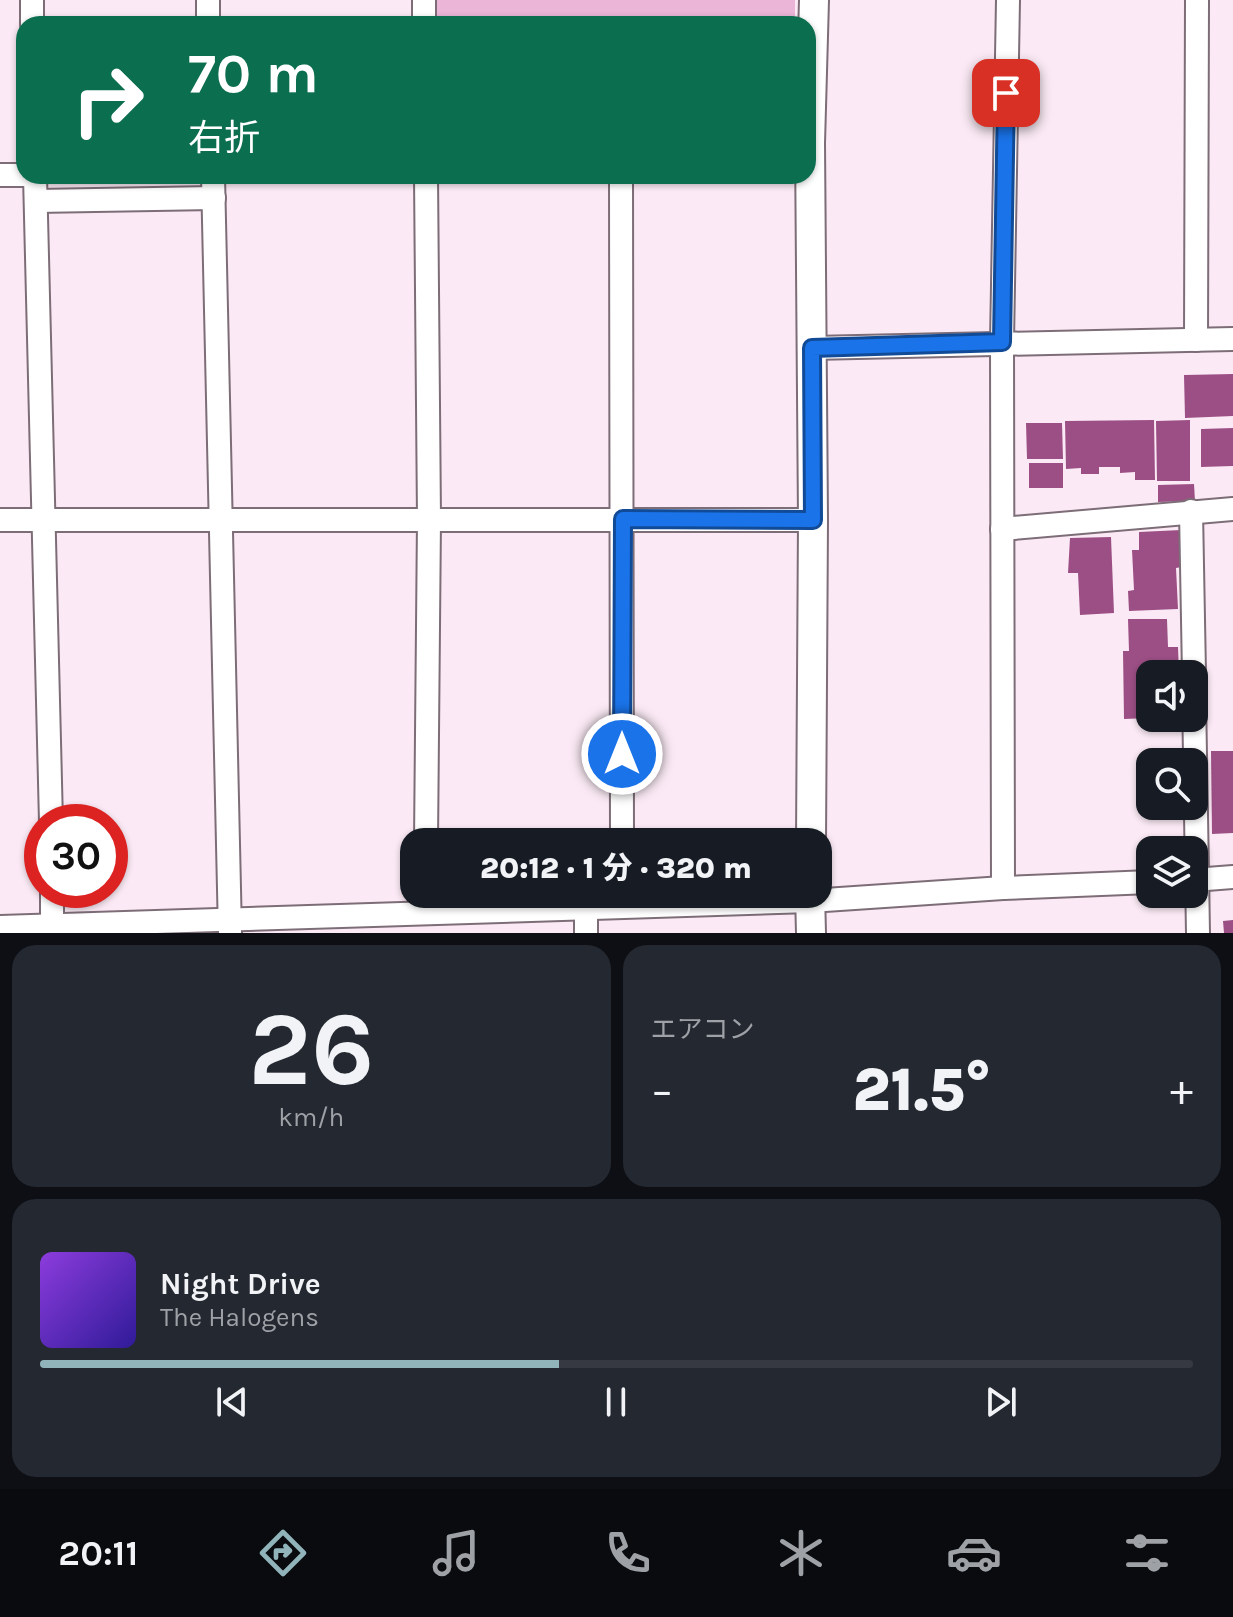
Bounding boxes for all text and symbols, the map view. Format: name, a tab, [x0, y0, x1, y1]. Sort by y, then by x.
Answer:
text: 70 m	[188, 41, 319, 106]
icon: right	[56, 48, 160, 152]
pin	[972, 59, 1040, 127]
icon: arrive	[984, 71, 1028, 115]
text: 右折	[188, 117, 260, 159]
map controls	[1136, 660, 1208, 908]
button: sound	[1136, 660, 1208, 732]
position arrow	[580, 712, 664, 796]
button: search	[1136, 748, 1208, 820]
speed limit sign: 30	[24, 804, 128, 908]
button: layers	[1136, 836, 1208, 908]
text: 20:12 · 1 分 · 320 m	[480, 850, 752, 886]
text: 26	[248, 989, 374, 1110]
text: エアコン	[651, 1014, 755, 1045]
text: 21.5°	[852, 1055, 991, 1125]
text: −	[651, 1065, 674, 1116]
text: +	[1170, 1065, 1193, 1116]
text: km/h	[278, 1102, 344, 1133]
text: Night Drive	[160, 1266, 321, 1302]
text: The Halogens	[160, 1302, 319, 1333]
icon: previous	[210, 1380, 254, 1424]
icon: pause	[594, 1380, 638, 1424]
icon: next	[979, 1380, 1023, 1424]
icon: directions	[255, 1525, 311, 1581]
icon: music	[428, 1525, 484, 1581]
icon: phone	[600, 1525, 656, 1581]
icon: climate	[773, 1525, 829, 1581]
icon: car	[946, 1525, 1002, 1581]
icon: filters	[1119, 1525, 1175, 1581]
text: 20:11	[58, 1532, 138, 1574]

